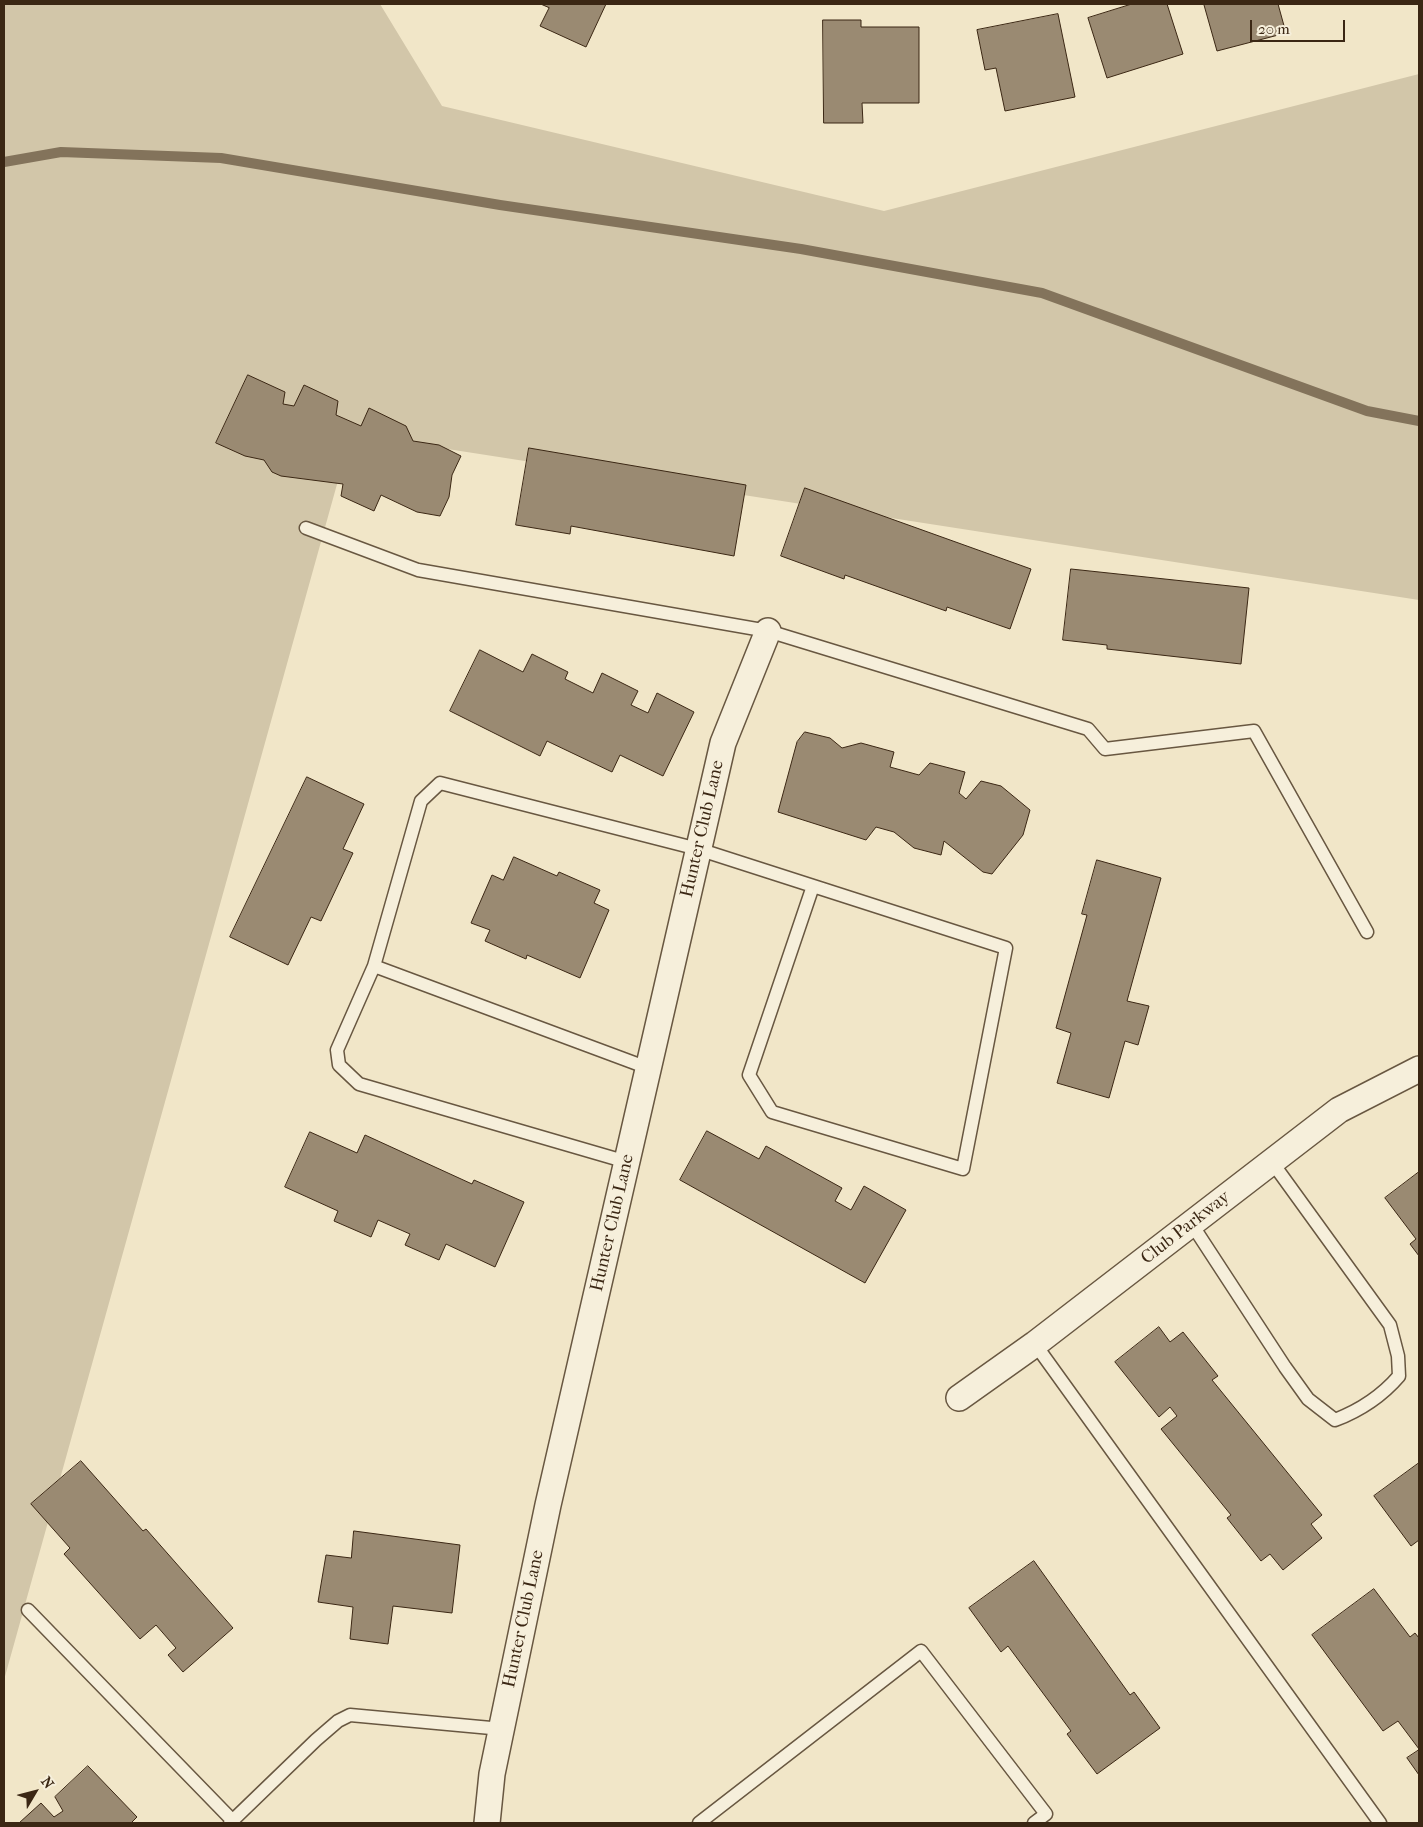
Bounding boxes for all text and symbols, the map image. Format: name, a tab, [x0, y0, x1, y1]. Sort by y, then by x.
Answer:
scale bar	[1253, 10, 1348, 42]
text: 20 m	[1258, 20, 1290, 38]
street label: Hunter Club Lane	[677, 758, 729, 900]
street label: Hunter Club Lane	[587, 1152, 639, 1294]
street label: Club Parkway	[1137, 1187, 1235, 1269]
street label: Hunter Club Lane	[499, 1548, 549, 1690]
north arrow	[10, 1767, 60, 1817]
text: N	[37, 1773, 57, 1792]

